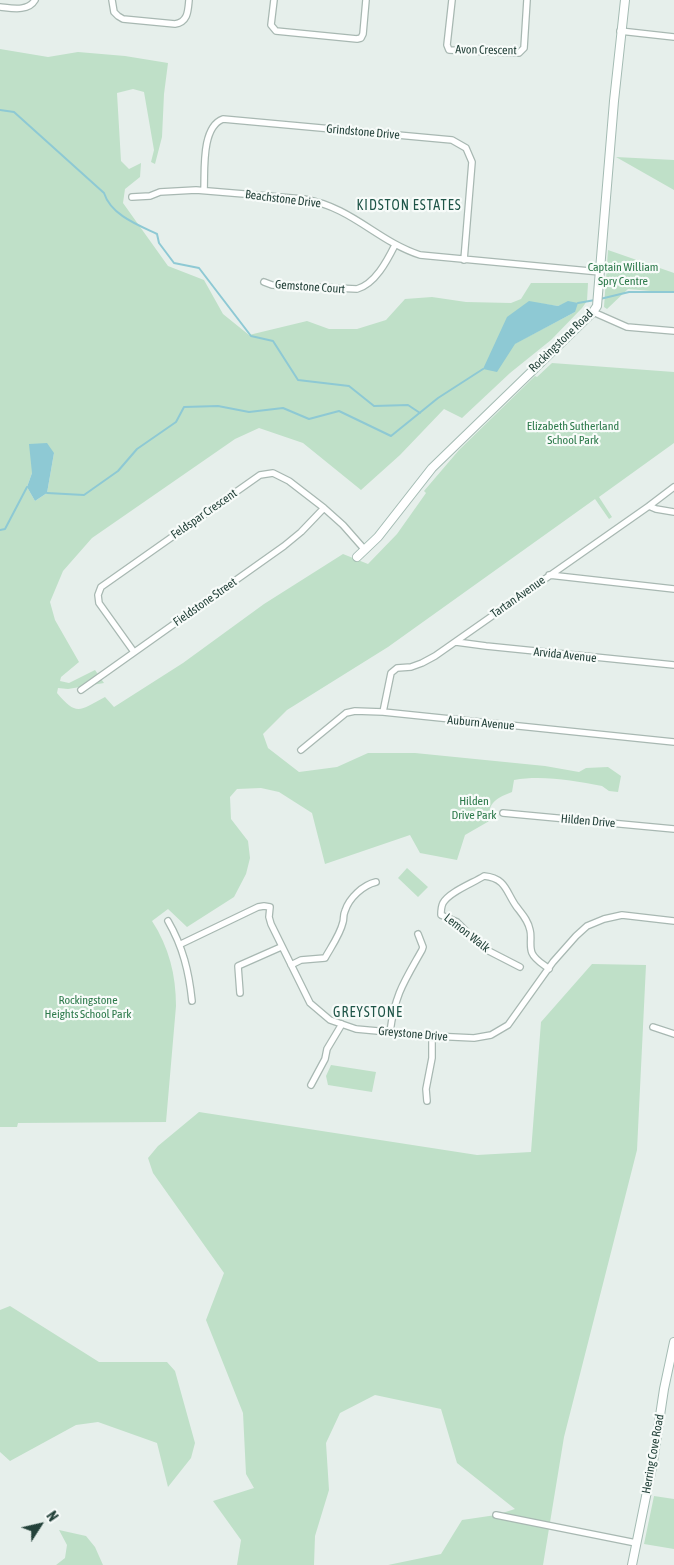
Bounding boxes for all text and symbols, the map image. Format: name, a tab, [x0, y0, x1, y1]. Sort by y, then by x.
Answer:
street label: Avon Crescent	[455, 42, 517, 58]
street label: Grindstone Drive	[326, 122, 400, 142]
street label: Beachstone Drive	[244, 187, 322, 211]
district label: KIDSTON ESTATES	[355, 198, 463, 214]
park label: Captain William Spry Centre	[588, 260, 658, 288]
street label: Gemstone Court	[274, 277, 346, 297]
street label: Rockingstone Road	[526, 307, 596, 375]
park label: Elizabeth Sutherland School Park	[527, 419, 619, 447]
street label: Feldspar Crescent	[168, 486, 240, 542]
street label: Tartan Avenue	[488, 573, 548, 621]
street label: Fieldstone Street	[170, 575, 240, 629]
street label: Arvida Avenue	[533, 645, 597, 665]
street label: Auburn Avenue	[447, 713, 515, 733]
park label: Hilden Drive Park	[452, 794, 496, 822]
street label: Hilden Drive	[560, 811, 616, 831]
street label: Lemon Walk	[441, 911, 493, 955]
park label: Rockingstone Heights School Park	[45, 993, 131, 1021]
district label: GREYSTONE	[332, 1005, 404, 1021]
street label: Greystone Drive	[378, 1024, 448, 1044]
street label: Herring Cove Road	[639, 1413, 667, 1495]
north arrow	[15, 1500, 65, 1550]
text: N	[43, 1508, 61, 1524]

